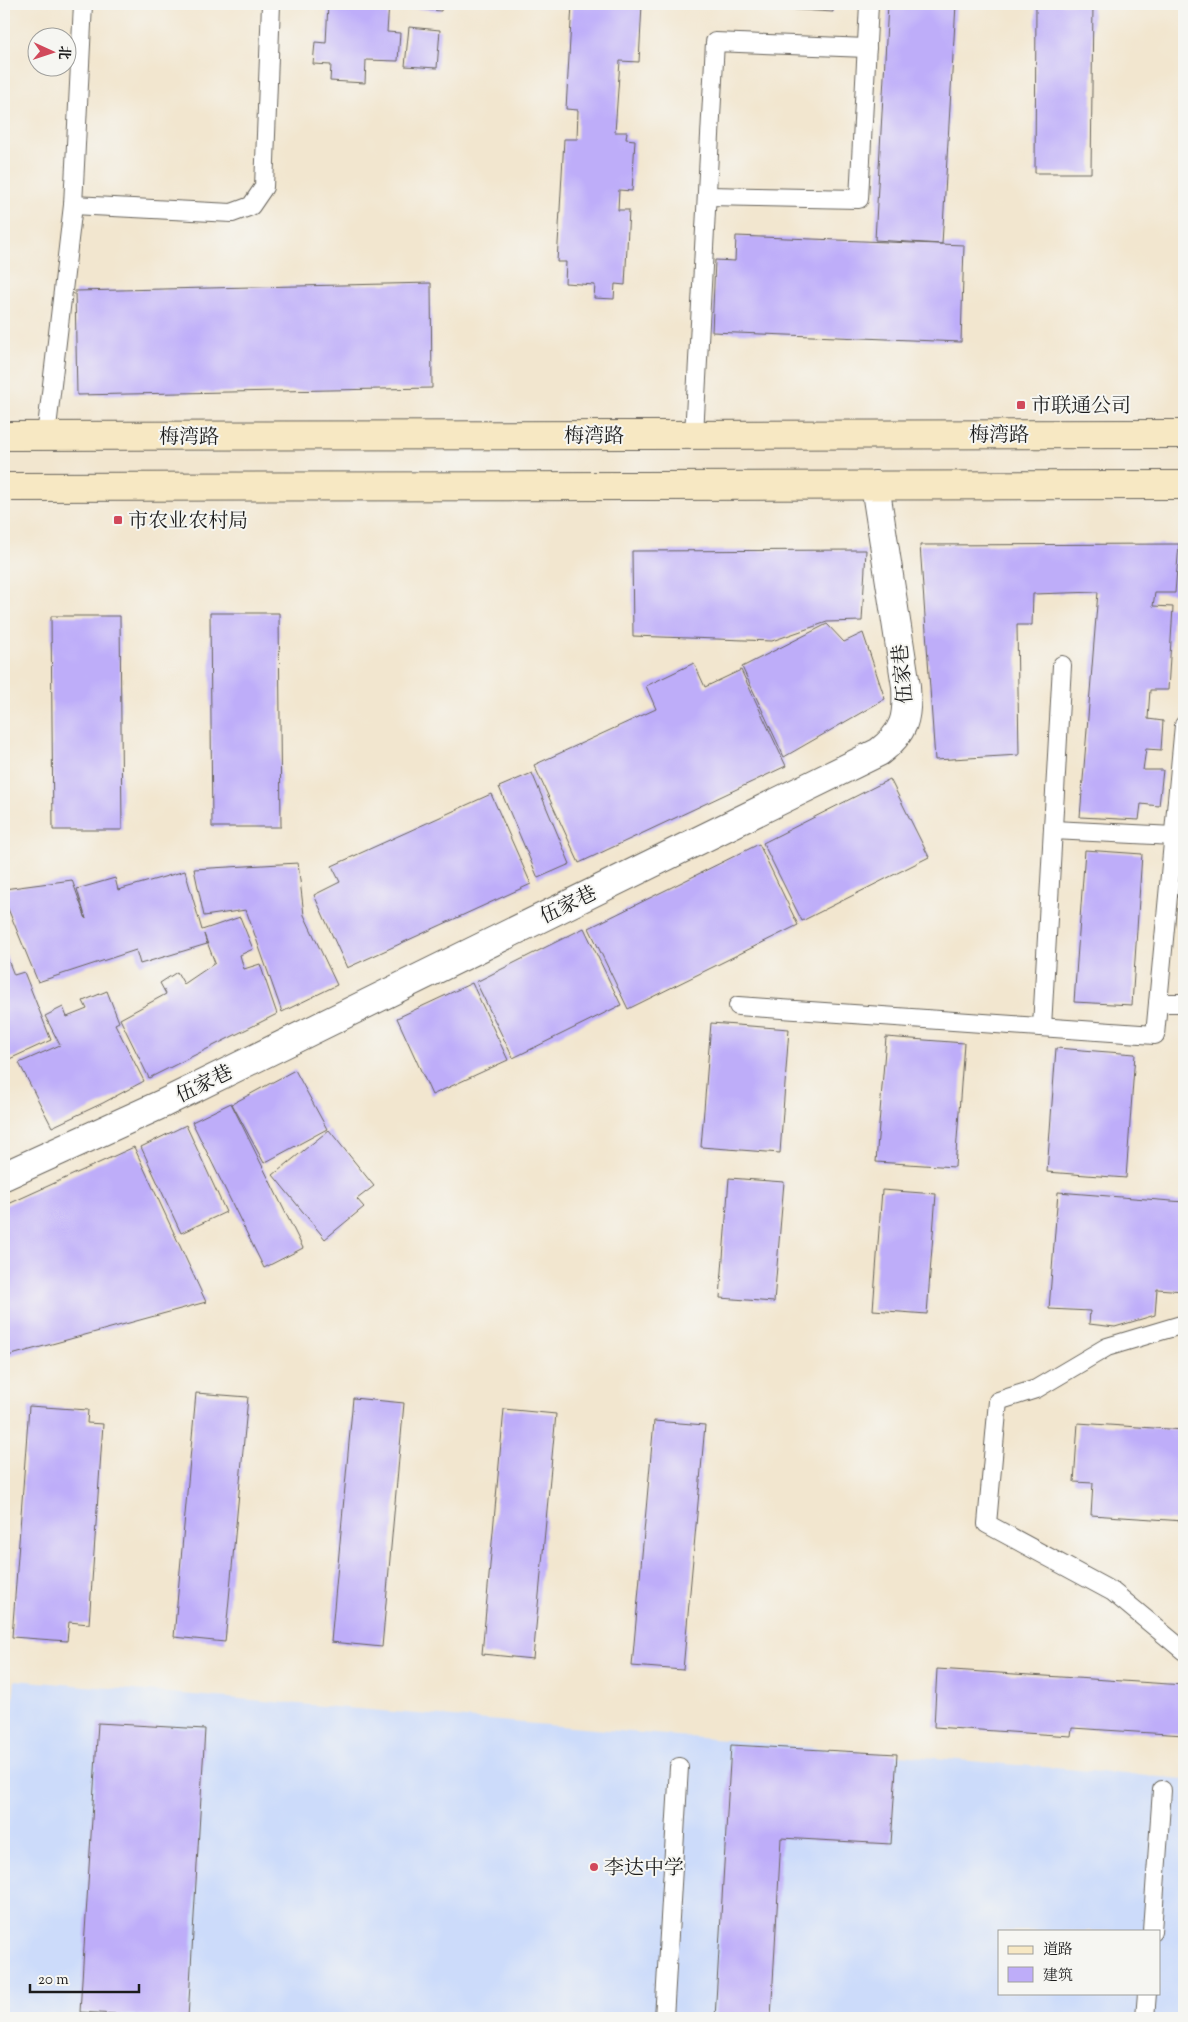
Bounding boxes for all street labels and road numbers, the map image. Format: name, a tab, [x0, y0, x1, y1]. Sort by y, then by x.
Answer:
street label: 梅湾路	[969, 422, 1029, 451]
street label: 梅湾路	[564, 423, 624, 452]
street label: 梅湾路	[159, 424, 219, 453]
street label: 伍家巷	[887, 643, 922, 705]
street label: 伍家巷	[536, 880, 602, 932]
street label: 伍家巷	[172, 1059, 238, 1111]

